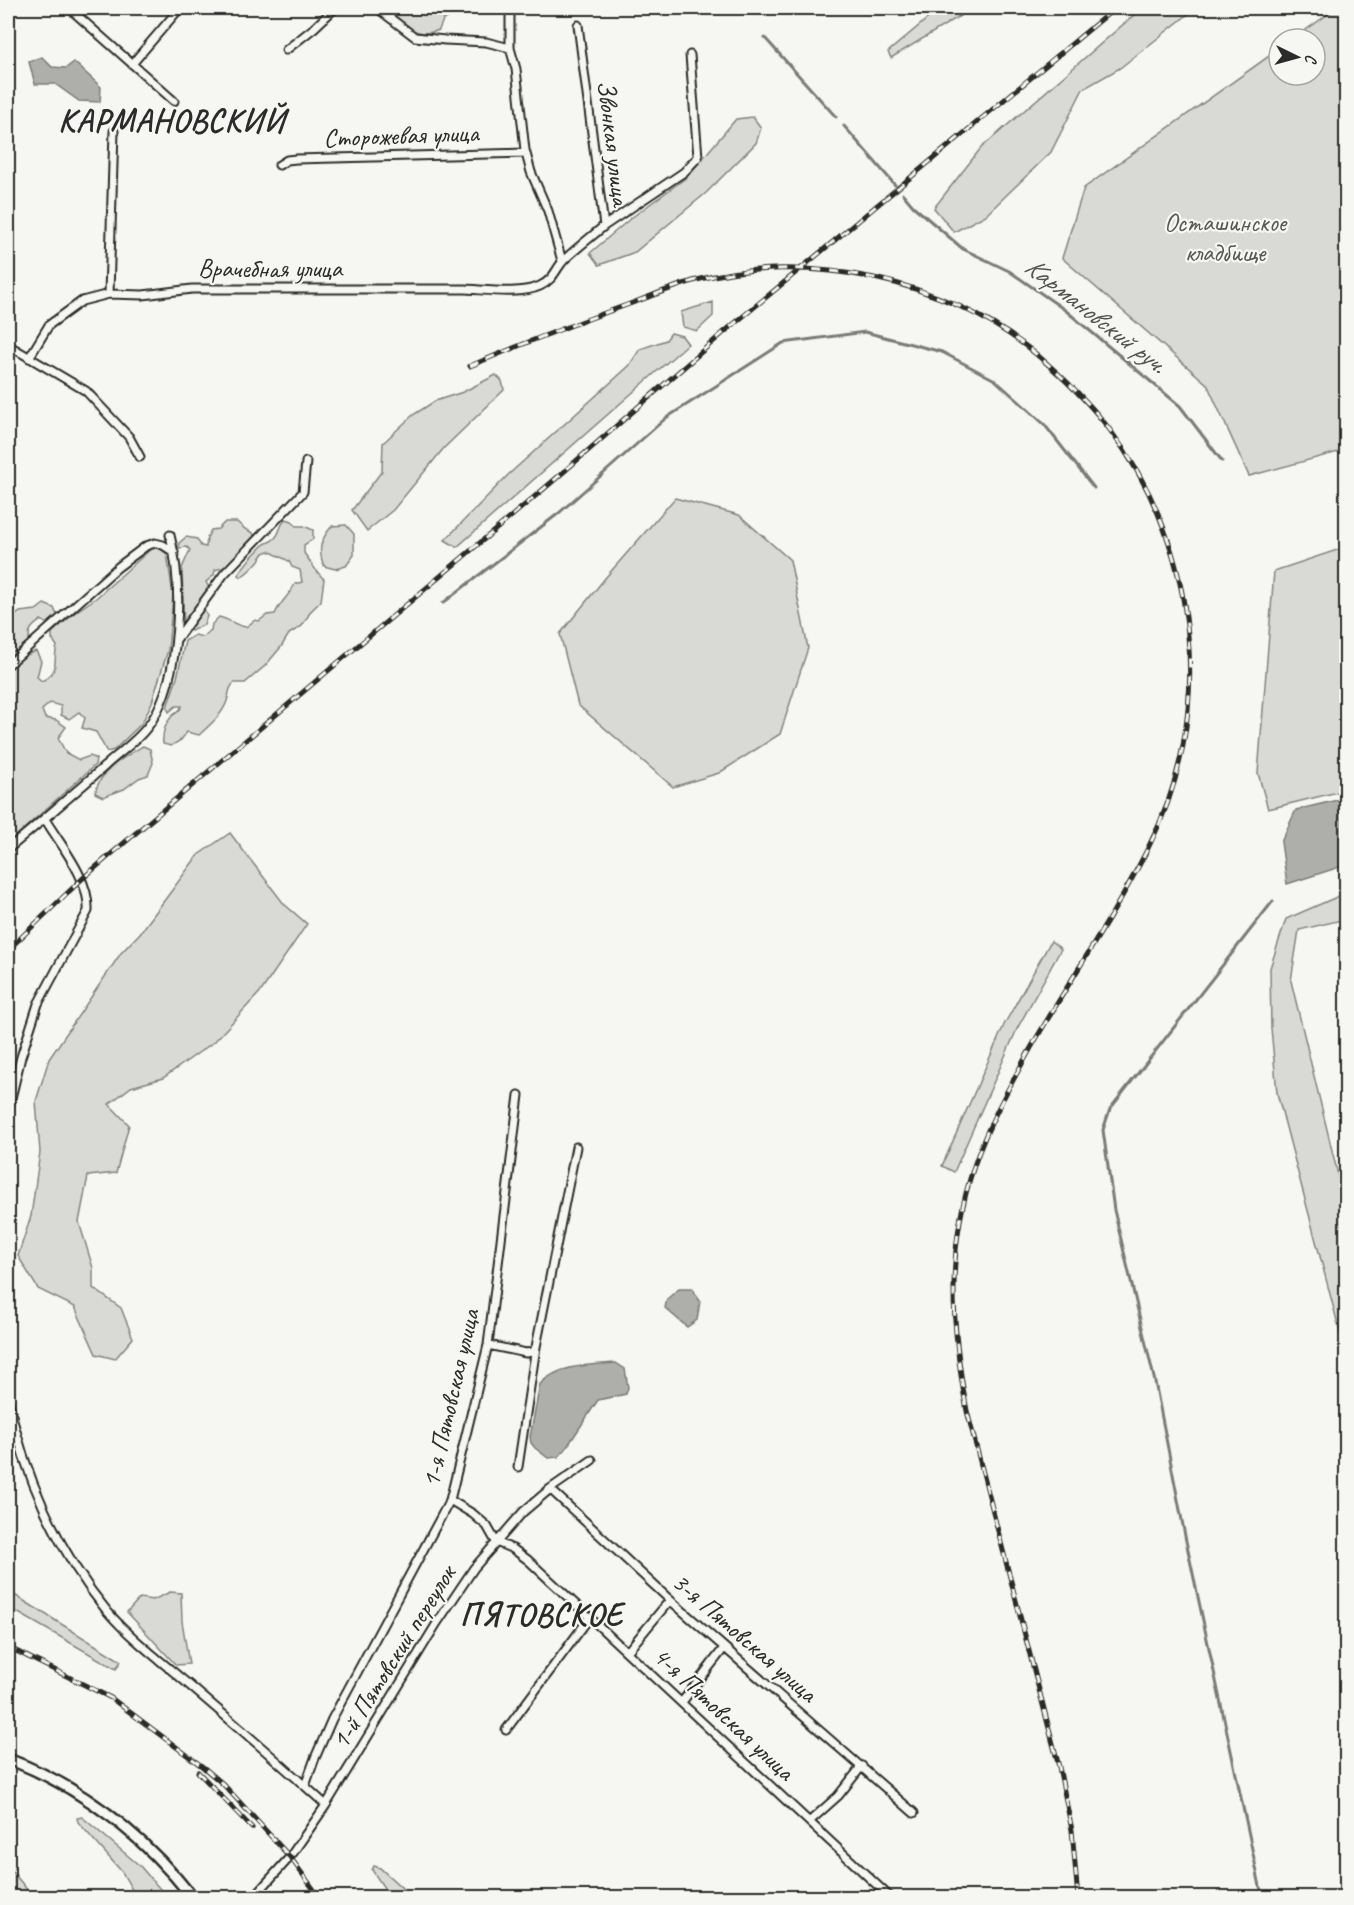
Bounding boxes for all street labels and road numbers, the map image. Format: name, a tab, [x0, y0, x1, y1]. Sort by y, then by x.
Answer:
street label: Звонкая улица	[589, 79, 638, 210]
street label: Сторожевая улица	[323, 116, 481, 155]
street label: Врачебная улица	[198, 252, 344, 285]
street label: 1-я Пятовская улица	[414, 1304, 487, 1490]
street label: 1-й Пятовский переулок	[324, 1557, 464, 1755]
street label: 3-я Пятовская улица	[665, 1565, 825, 1710]
street label: 4-я Пятовская улица	[646, 1639, 802, 1788]

